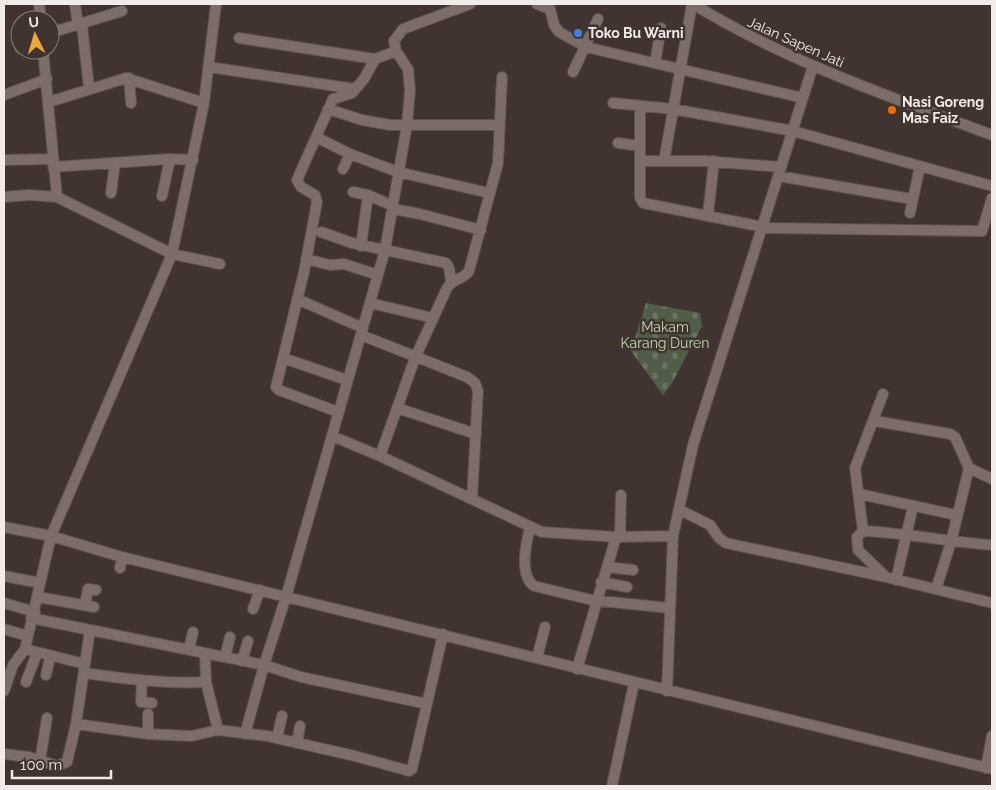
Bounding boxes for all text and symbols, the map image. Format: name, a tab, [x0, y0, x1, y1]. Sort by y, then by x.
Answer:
north arrow	[10, 10, 60, 60]
text: U	[28, 14, 40, 30]
street label: Jalan Sapen Jati	[745, 14, 847, 70]
place label: Toko Bu Warni	[588, 25, 683, 41]
marker: Toko Bu Warni	[572, 27, 584, 39]
place label: Nasi Goreng Mas Faiz	[902, 94, 984, 126]
marker: Nasi Goreng Mas Faiz	[886, 104, 898, 116]
park label: Makam Karang Duren	[621, 319, 709, 351]
scale bar	[12, 748, 111, 780]
text: 100 m	[20, 756, 62, 774]

